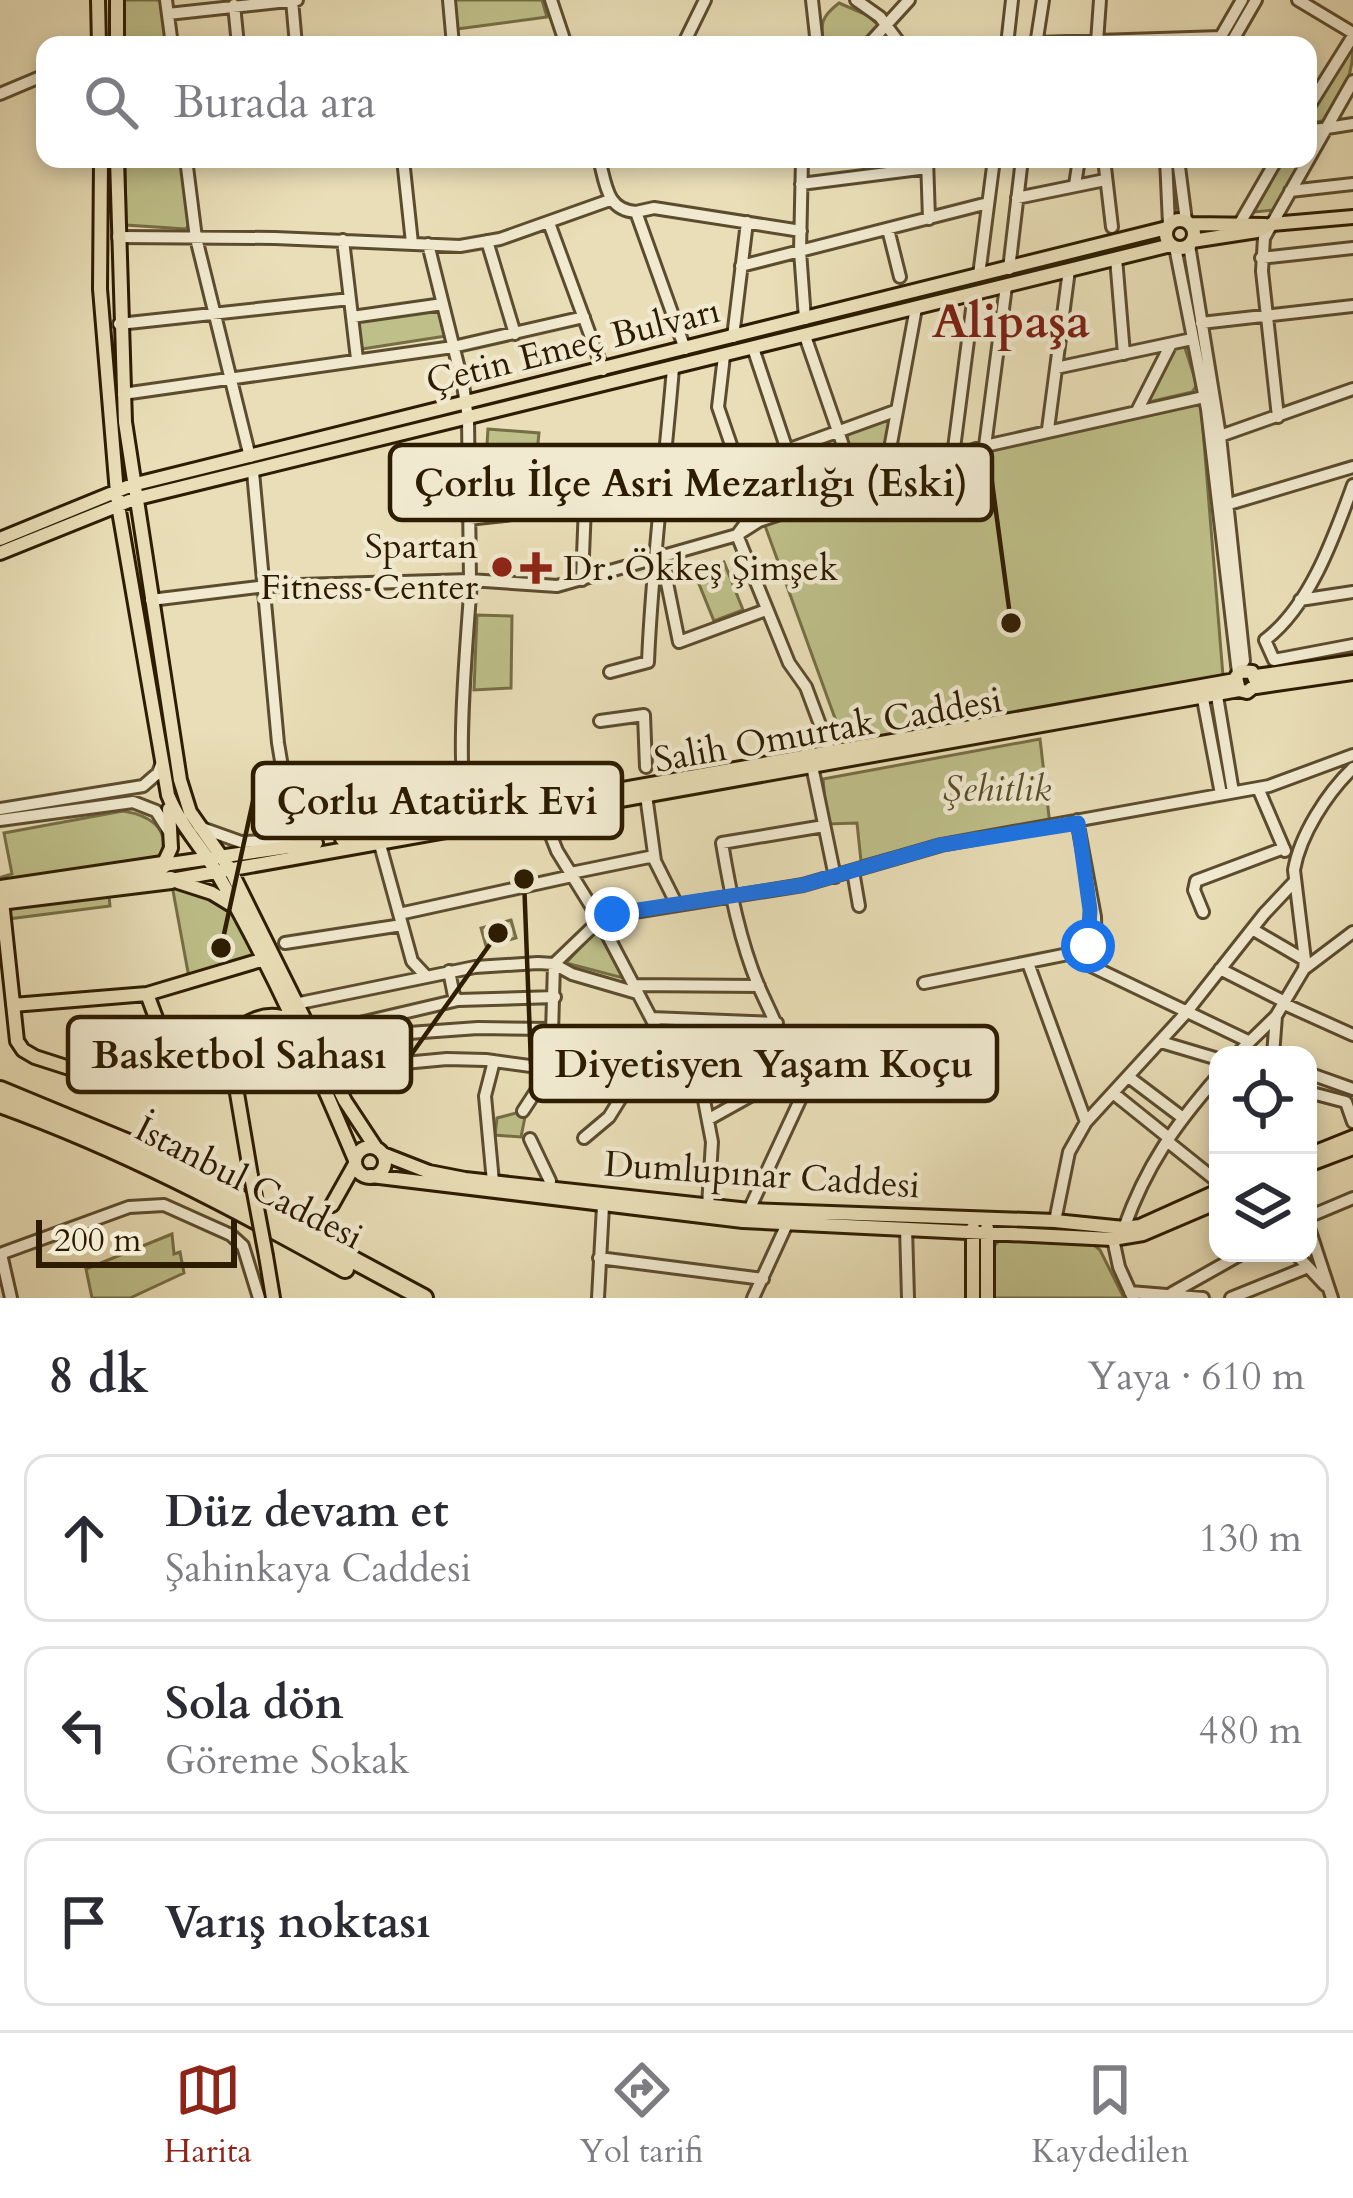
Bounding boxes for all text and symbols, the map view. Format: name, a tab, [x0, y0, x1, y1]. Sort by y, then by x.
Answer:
search box	[36, 36, 1317, 168]
icon: search	[78, 69, 144, 135]
text: Burada ara	[174, 72, 376, 133]
street label: Çetin Emeç Bulvarı	[421, 286, 725, 406]
district label: Alipaşa	[932, 289, 1090, 354]
callout: Çorlu İlçe Asri Mezarlığı (Eski)	[390, 445, 992, 520]
text: Çorlu İlçe Asri Mezarlığı (Eski)	[414, 457, 968, 510]
place label: Spartan Fitness Center	[260, 522, 479, 612]
place label: Dr. Ökkeş Şimşek	[563, 544, 839, 593]
marker: Dr. Ökkeş Şimşek	[520, 552, 552, 584]
marker: Spartan Fitness Center	[489, 554, 515, 580]
street label: Salih Omurtak Caddesi	[650, 675, 1006, 785]
callout: Çorlu Atatürk Evi	[253, 763, 622, 838]
park label: Şehitlik	[943, 765, 1051, 814]
text: Çorlu Atatürk Evi	[276, 775, 598, 828]
route end	[585, 887, 639, 941]
route start	[1061, 919, 1115, 973]
callout: Basketbol Sahası	[68, 1017, 411, 1092]
callout: Diyetisyen Yaşam Koçu	[531, 1026, 997, 1101]
text: Basketbol Sahası	[91, 1029, 387, 1082]
text: Diyetisyen Yaşam Koçu	[555, 1038, 973, 1091]
map controls	[1209, 1046, 1317, 1262]
button: locate	[1209, 1046, 1317, 1154]
street label: İstanbul Caddesi	[127, 1105, 371, 1261]
street label: Dumlupınar Caddesi	[602, 1140, 922, 1210]
button: layers	[1209, 1154, 1317, 1262]
scale bar	[36, 1214, 237, 1267]
text: 200 m	[54, 1218, 141, 1263]
text: 8 dk	[48, 1341, 149, 1411]
text: Yaya · 610 m	[1087, 1350, 1305, 1403]
text: Düz devam et	[165, 1481, 449, 1542]
icon: ahead	[51, 1505, 117, 1571]
text: 130 m	[1199, 1512, 1302, 1565]
text: Şahinkaya Caddesi	[165, 1542, 472, 1595]
text: Sola dön	[165, 1673, 344, 1734]
icon: left	[51, 1697, 117, 1763]
text: 480 m	[1199, 1704, 1302, 1757]
text: Göreme Sokak	[165, 1734, 409, 1787]
icon: arrive	[51, 1889, 117, 1955]
text: Varış noktası	[165, 1892, 431, 1953]
tab: Harita	[164, 2057, 252, 2174]
tab: Yol tarifi	[579, 2057, 704, 2174]
tab: Kaydedilen	[1031, 2057, 1189, 2174]

